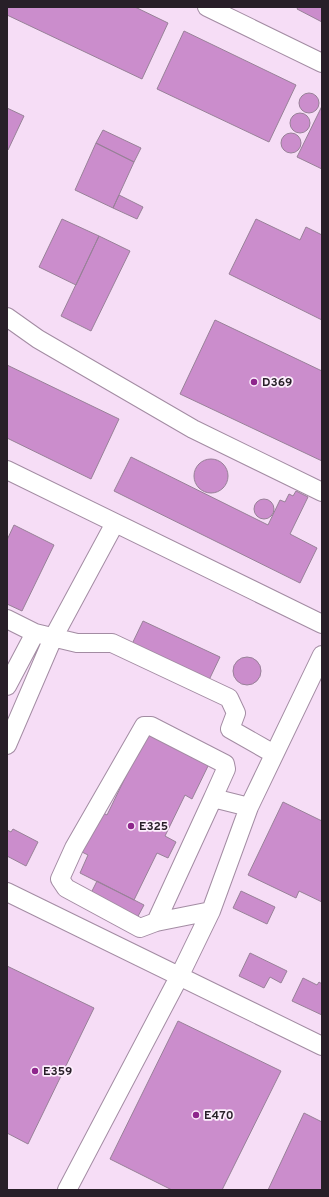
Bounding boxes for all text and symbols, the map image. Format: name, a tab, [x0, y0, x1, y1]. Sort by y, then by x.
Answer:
place label: D369	[262, 375, 293, 391]
marker: D369	[249, 377, 259, 387]
place label: E325	[139, 819, 168, 835]
marker: E325	[126, 821, 136, 831]
place label: E359	[43, 1064, 72, 1080]
marker: E359	[30, 1066, 40, 1076]
place label: E470	[204, 1108, 234, 1124]
marker: E470	[191, 1110, 201, 1120]

